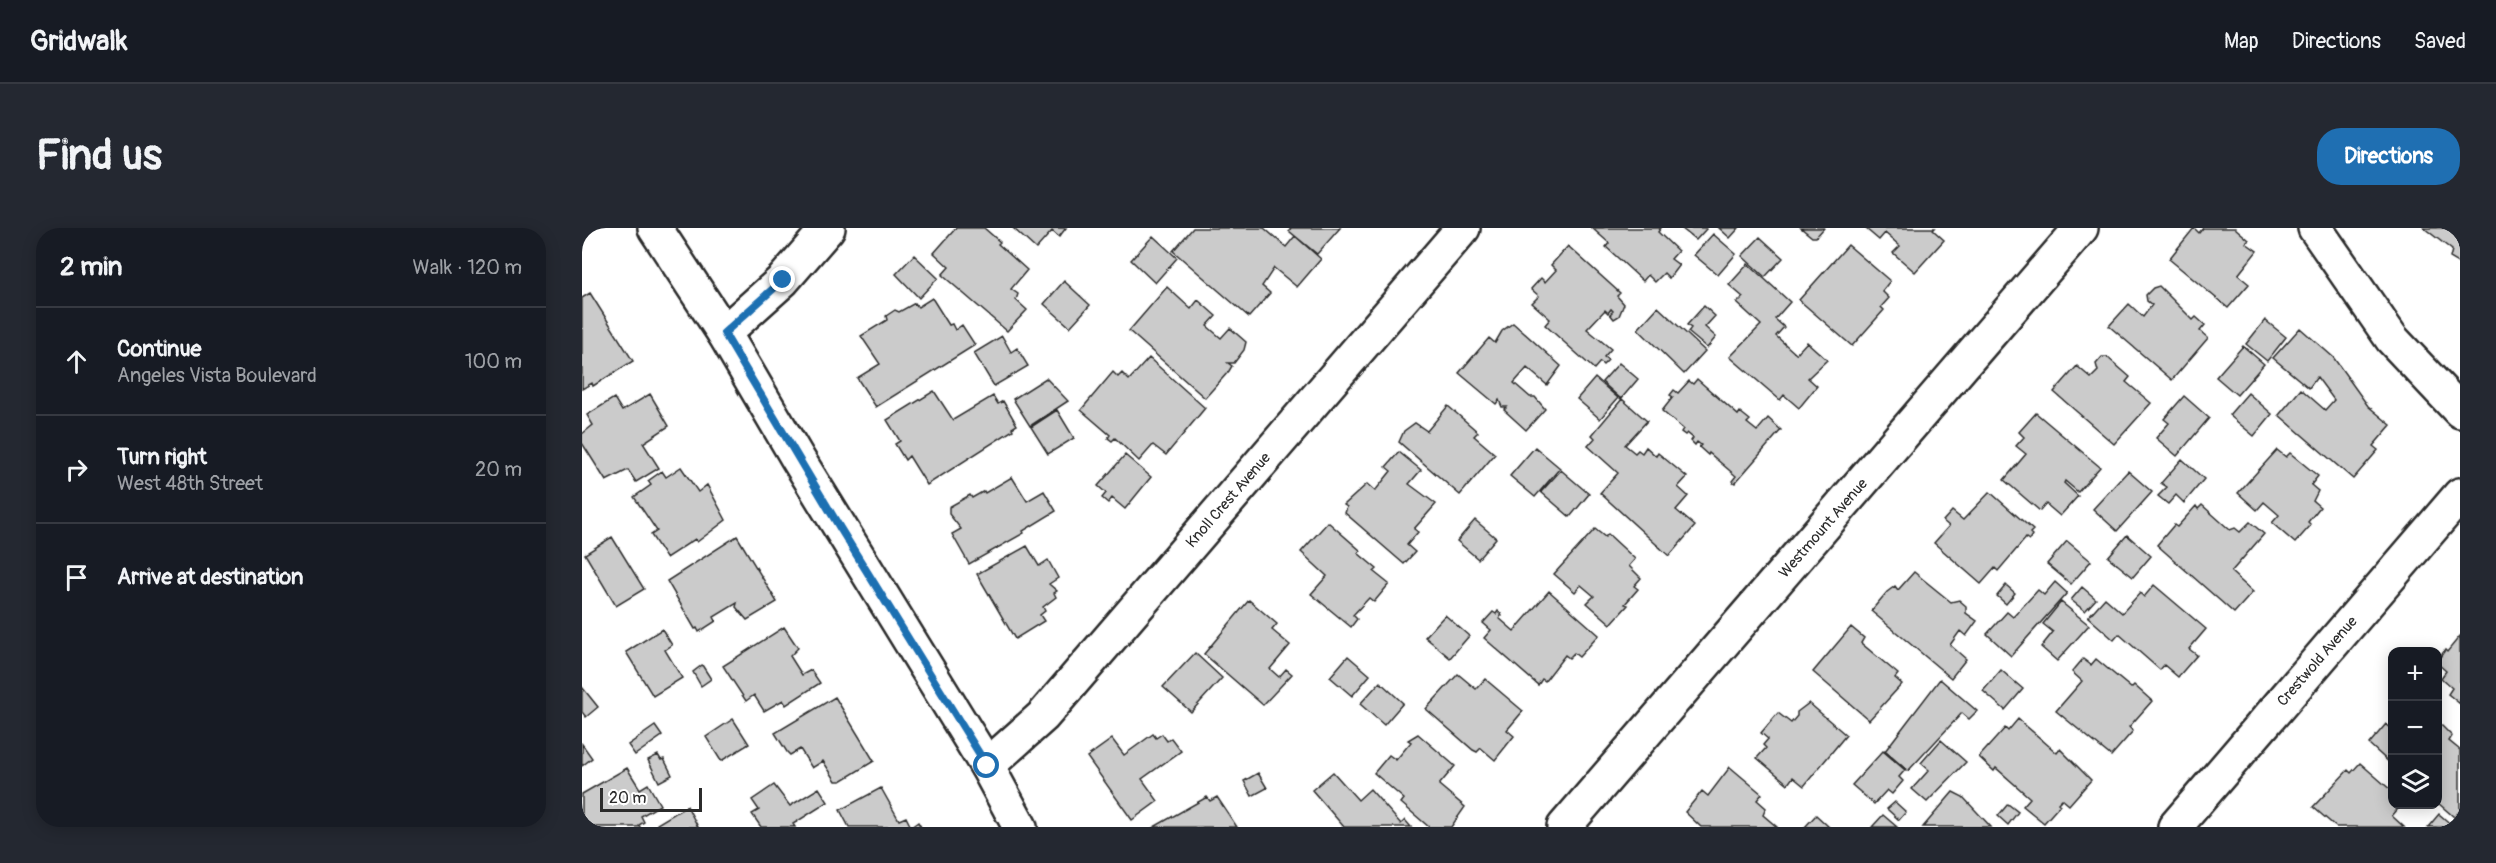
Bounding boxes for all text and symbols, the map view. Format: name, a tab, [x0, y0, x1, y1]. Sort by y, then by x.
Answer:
text: Gridwalk	[30, 24, 128, 59]
text: Map	[2224, 28, 2259, 55]
text: Directions	[2292, 28, 2381, 55]
text: Saved	[2414, 28, 2466, 55]
button: Directions	[2317, 128, 2460, 185]
text: Find us	[36, 130, 162, 182]
text: 2 min	[60, 251, 122, 283]
text: Walk · 120 m	[413, 255, 522, 280]
route end	[769, 266, 795, 292]
text: Continue	[117, 335, 201, 363]
icon: ahead	[60, 345, 93, 378]
text: 100 m	[465, 349, 522, 374]
text: Angeles Vista Boulevard	[117, 363, 317, 388]
text: Turn right	[117, 443, 207, 471]
street label: Knoll Crest Avenue	[1182, 448, 1275, 552]
icon: right	[60, 453, 93, 486]
text: 20 m	[475, 457, 522, 482]
text: West 48th Street	[117, 471, 263, 496]
street label: Westmount Avenue	[1775, 474, 1872, 582]
icon: arrive	[60, 561, 93, 594]
text: Arrive at destination	[117, 563, 303, 591]
street label: Crestwold Avenue	[2273, 612, 2362, 710]
map controls	[2388, 647, 2442, 809]
button: +	[2388, 647, 2442, 701]
button: −	[2388, 701, 2442, 755]
route start	[973, 752, 999, 778]
button: layers	[2388, 755, 2442, 809]
scale bar	[600, 785, 702, 812]
text: 20 m	[609, 788, 647, 808]

